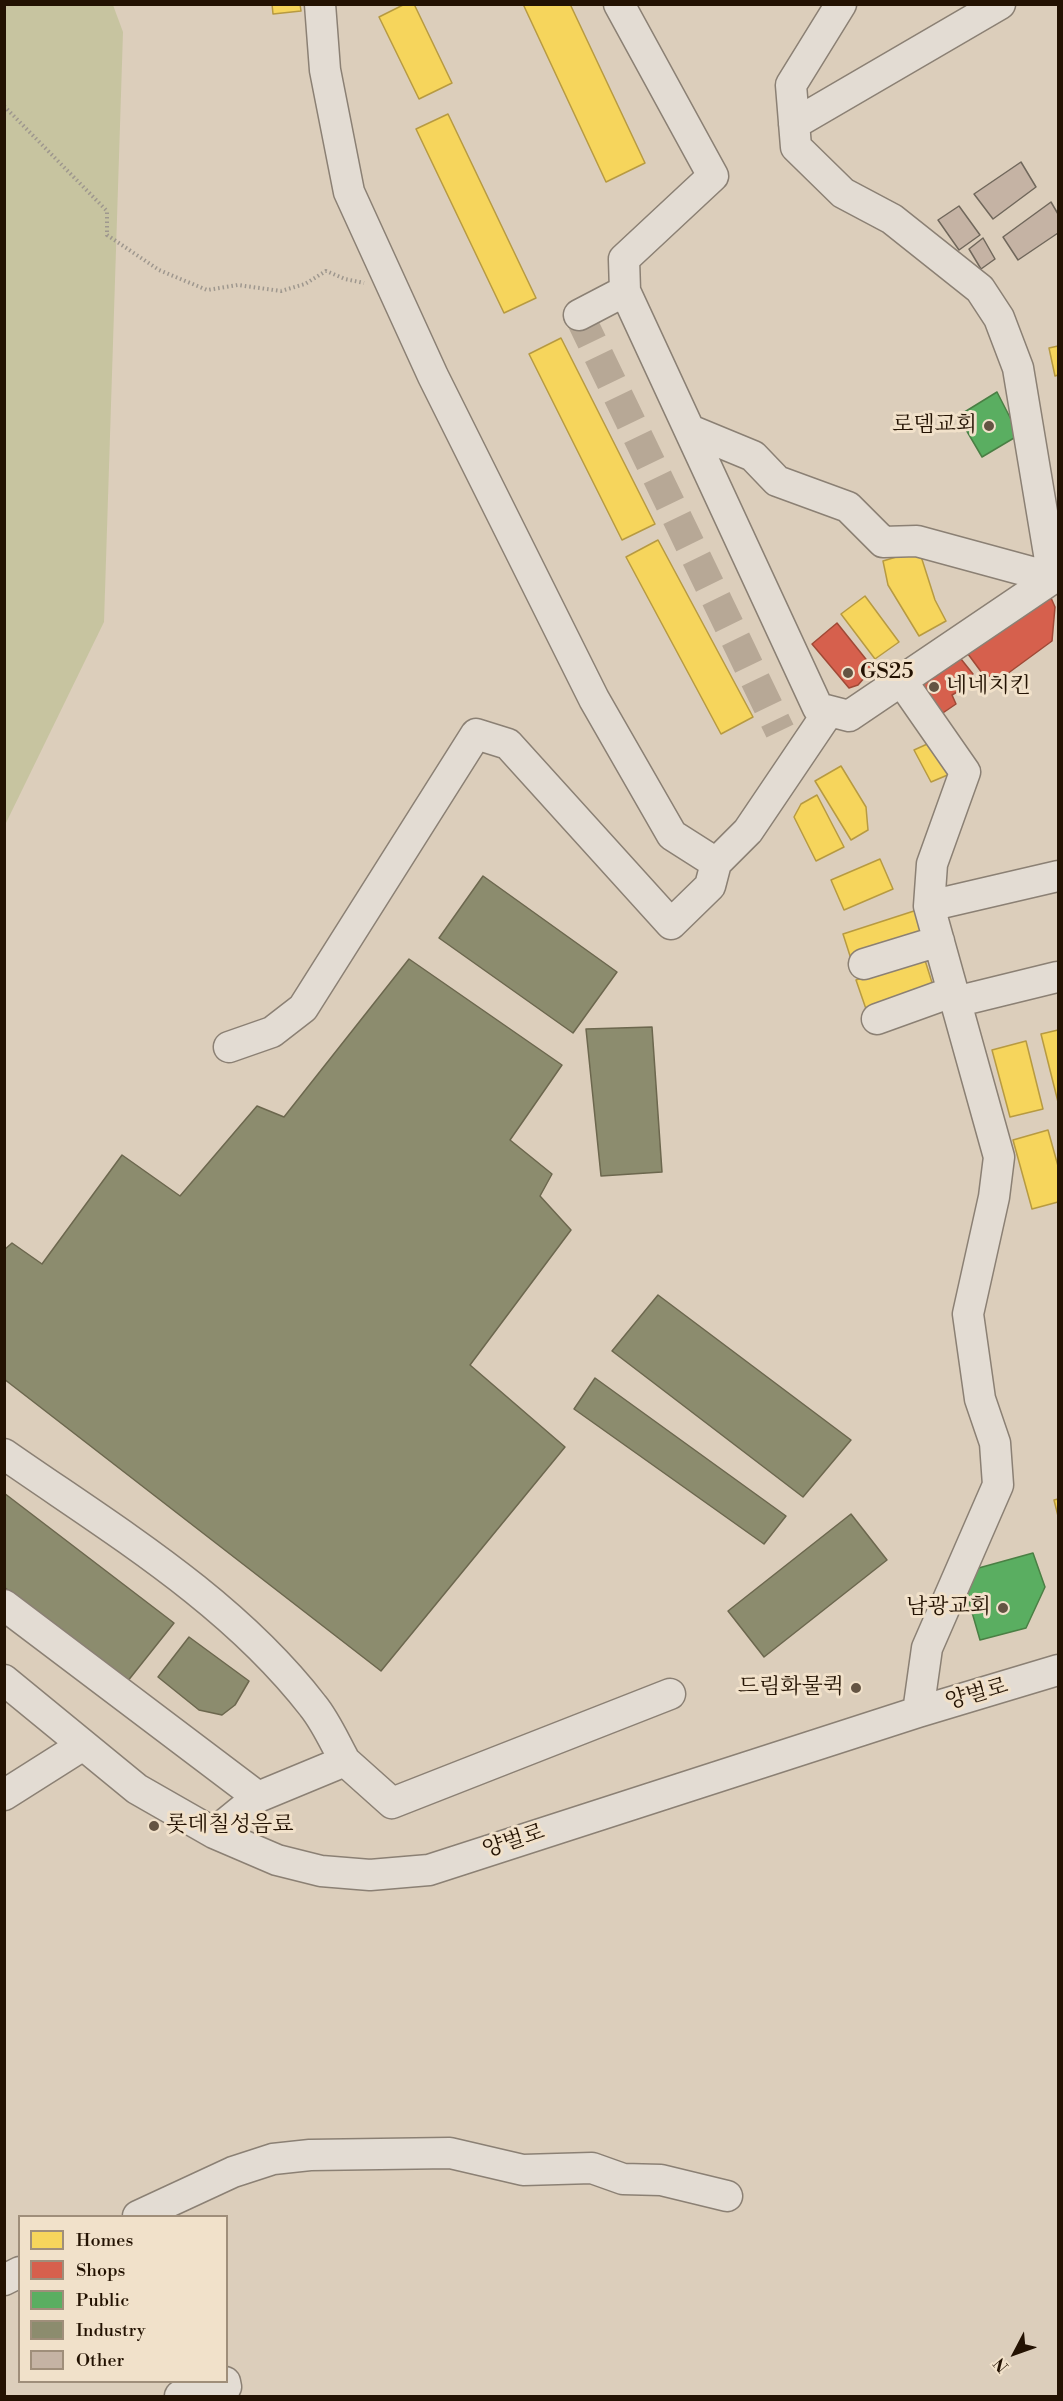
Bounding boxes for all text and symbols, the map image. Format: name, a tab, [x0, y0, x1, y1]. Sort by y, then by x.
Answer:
place label: 로뎀교회	[892, 413, 977, 439]
marker: 로뎀교회	[982, 419, 996, 433]
place label: GS25	[860, 660, 914, 686]
marker: GS25	[841, 666, 855, 680]
place label: 네네치킨	[946, 674, 1031, 700]
marker: 네네치킨	[927, 680, 941, 694]
place label: 남광교회	[906, 1595, 991, 1621]
marker: 남광교회	[996, 1601, 1010, 1615]
street label: 양벌로	[943, 1674, 1011, 1716]
place label: 드림화물퀵	[738, 1675, 844, 1701]
marker: 드림화물퀵	[849, 1681, 863, 1695]
place label: 롯데칠성음료	[166, 1813, 294, 1839]
marker: 롯데칠성음료	[147, 1819, 161, 1833]
street label: 양벌로	[480, 1820, 548, 1864]
legend	[18, 2215, 228, 2383]
text: Homes	[76, 2229, 133, 2252]
text: Shops	[76, 2259, 125, 2282]
text: Public	[76, 2289, 129, 2312]
text: Industry	[76, 2319, 146, 2342]
north arrow	[985, 2323, 1045, 2383]
text: Other	[76, 2349, 124, 2372]
text: N	[990, 2353, 1013, 2376]

